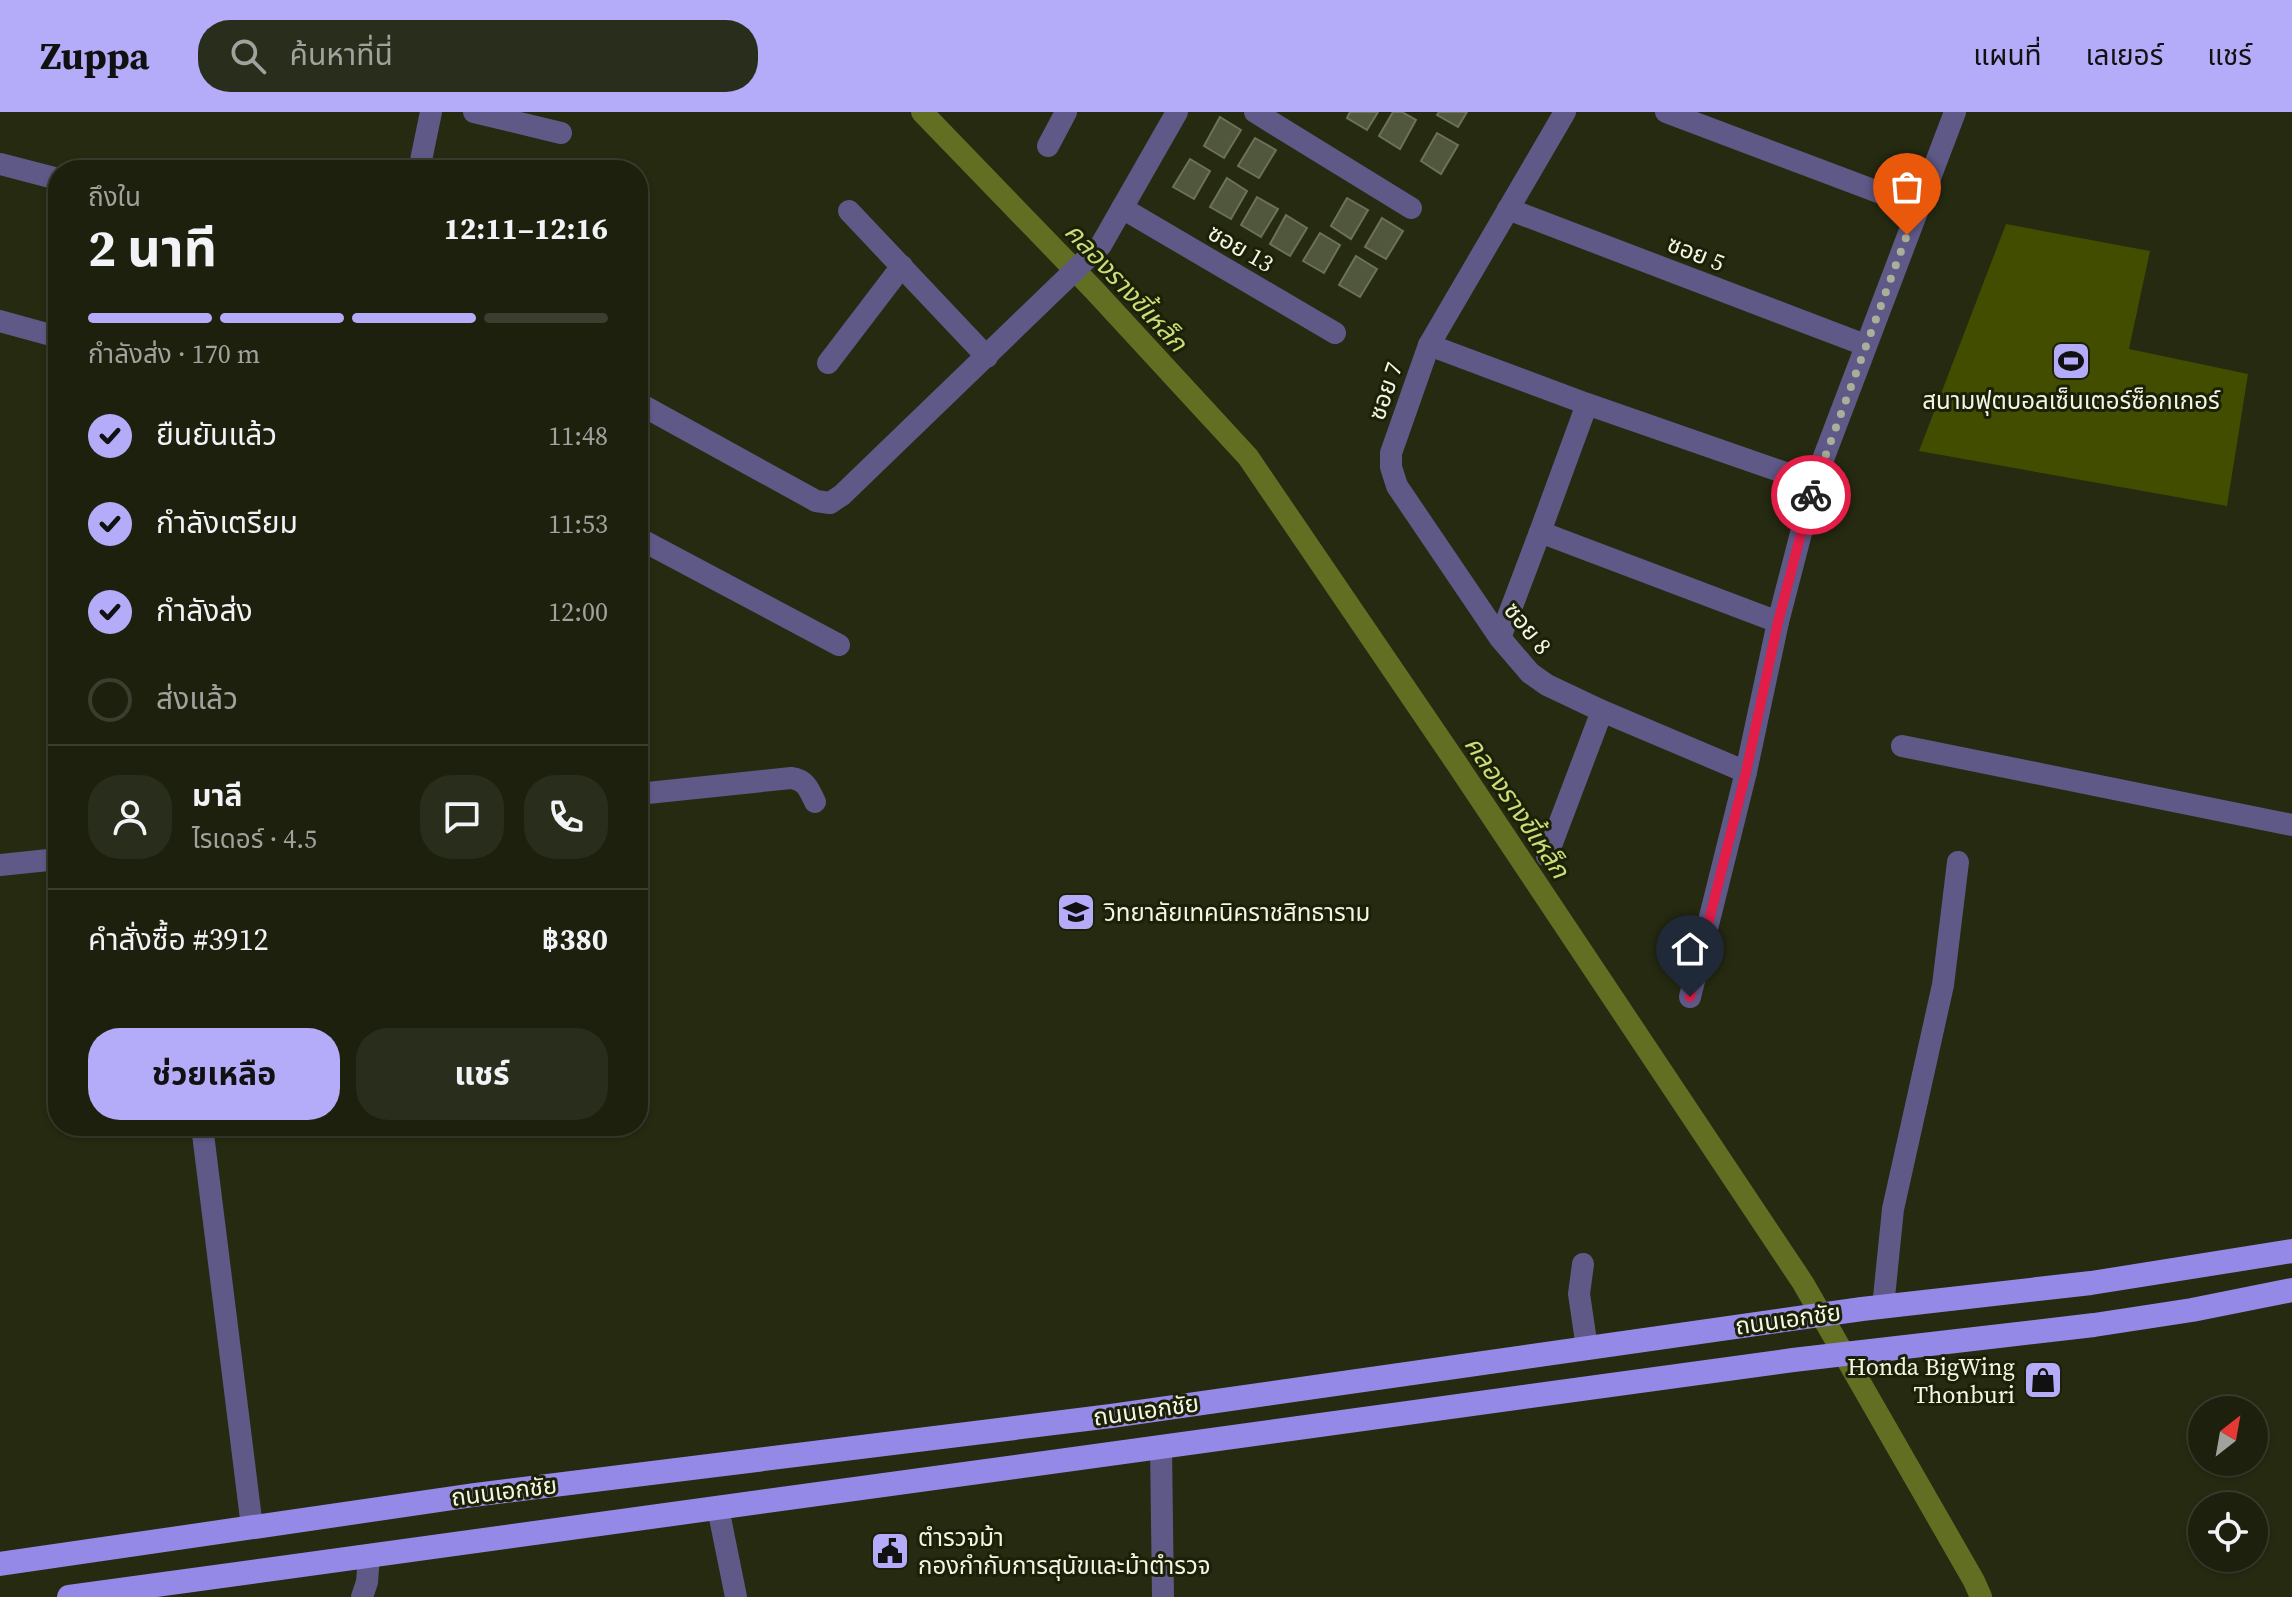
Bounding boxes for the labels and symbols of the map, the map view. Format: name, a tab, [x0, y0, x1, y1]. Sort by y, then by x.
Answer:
pin	[1873, 153, 1941, 235]
water label: คลองรางขี้เหล็ก	[1057, 215, 1196, 360]
street label: ซอย 13	[1202, 216, 1280, 280]
street label: ซอย 5	[1663, 227, 1729, 279]
sports icon: สนามฟุตบอลเซ็นเตอร์ซ็อกเกอร์	[2050, 340, 2092, 382]
street label: ซอย 7	[1360, 358, 1410, 424]
place label: สนามฟุตบอลเซ็นเตอร์ซ็อกเกอร์	[1922, 384, 2221, 417]
courier	[1771, 455, 1851, 535]
street label: ซอย 8	[1497, 595, 1559, 661]
water label: คลองรางขี้เหล็ก	[1456, 729, 1579, 886]
school or university icon: วิทยาลัยเทคนิคราชสิทธาราม	[1055, 891, 1097, 933]
place label: วิทยาลัยเทคนิคราชสิทธาราม	[1103, 896, 1370, 929]
pin	[1656, 915, 1724, 997]
street label: ถนนเอกชัย	[1733, 1295, 1843, 1343]
place label: Honda BigWing Thonburi	[1847, 1350, 2015, 1411]
shop icon: Honda BigWing Thonburi	[2022, 1359, 2064, 1401]
street label: ถนนเอกชัย	[1091, 1386, 1201, 1434]
north arrow	[2188, 1396, 2268, 1476]
street label: ถนนเอกชัย	[449, 1468, 559, 1514]
place label: ตำรวจม้า กองกำกับการสุนัขและม้าตำรวจ	[918, 1521, 1211, 1582]
public building icon: ตำรวจม้า กองกำกับการสุนัขและม้าตำรวจ	[869, 1530, 911, 1572]

